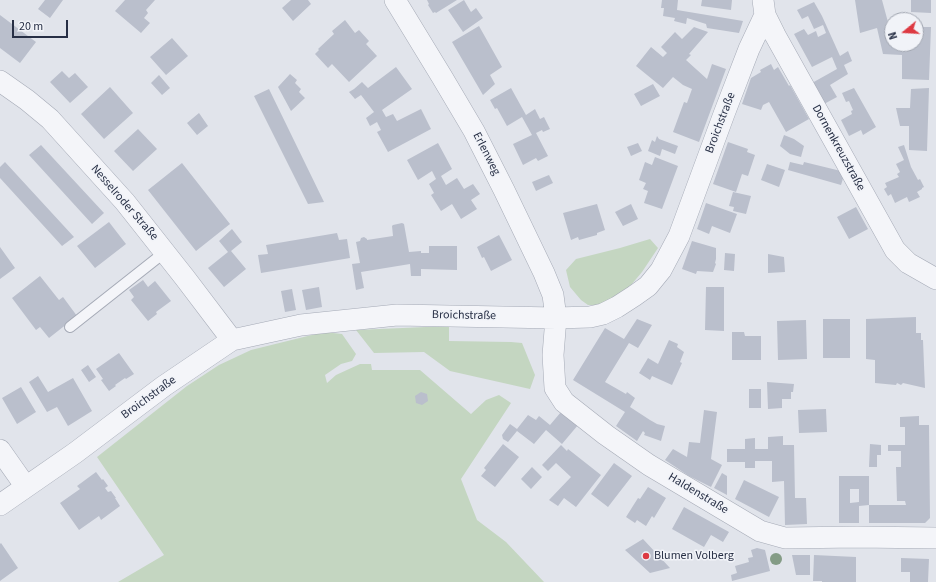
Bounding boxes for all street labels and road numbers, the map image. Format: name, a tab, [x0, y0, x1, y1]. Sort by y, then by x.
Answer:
street label: Broichstraße	[703, 90, 739, 156]
street label: Dornenkreuzstraße	[808, 102, 868, 194]
street label: Erlenweg	[469, 130, 503, 178]
street label: Nesselroder Straße	[87, 162, 161, 244]
street label: Broichstraße	[432, 308, 496, 324]
street label: Broichstraße	[119, 373, 179, 423]
street label: Haldenstraße	[665, 470, 731, 518]

